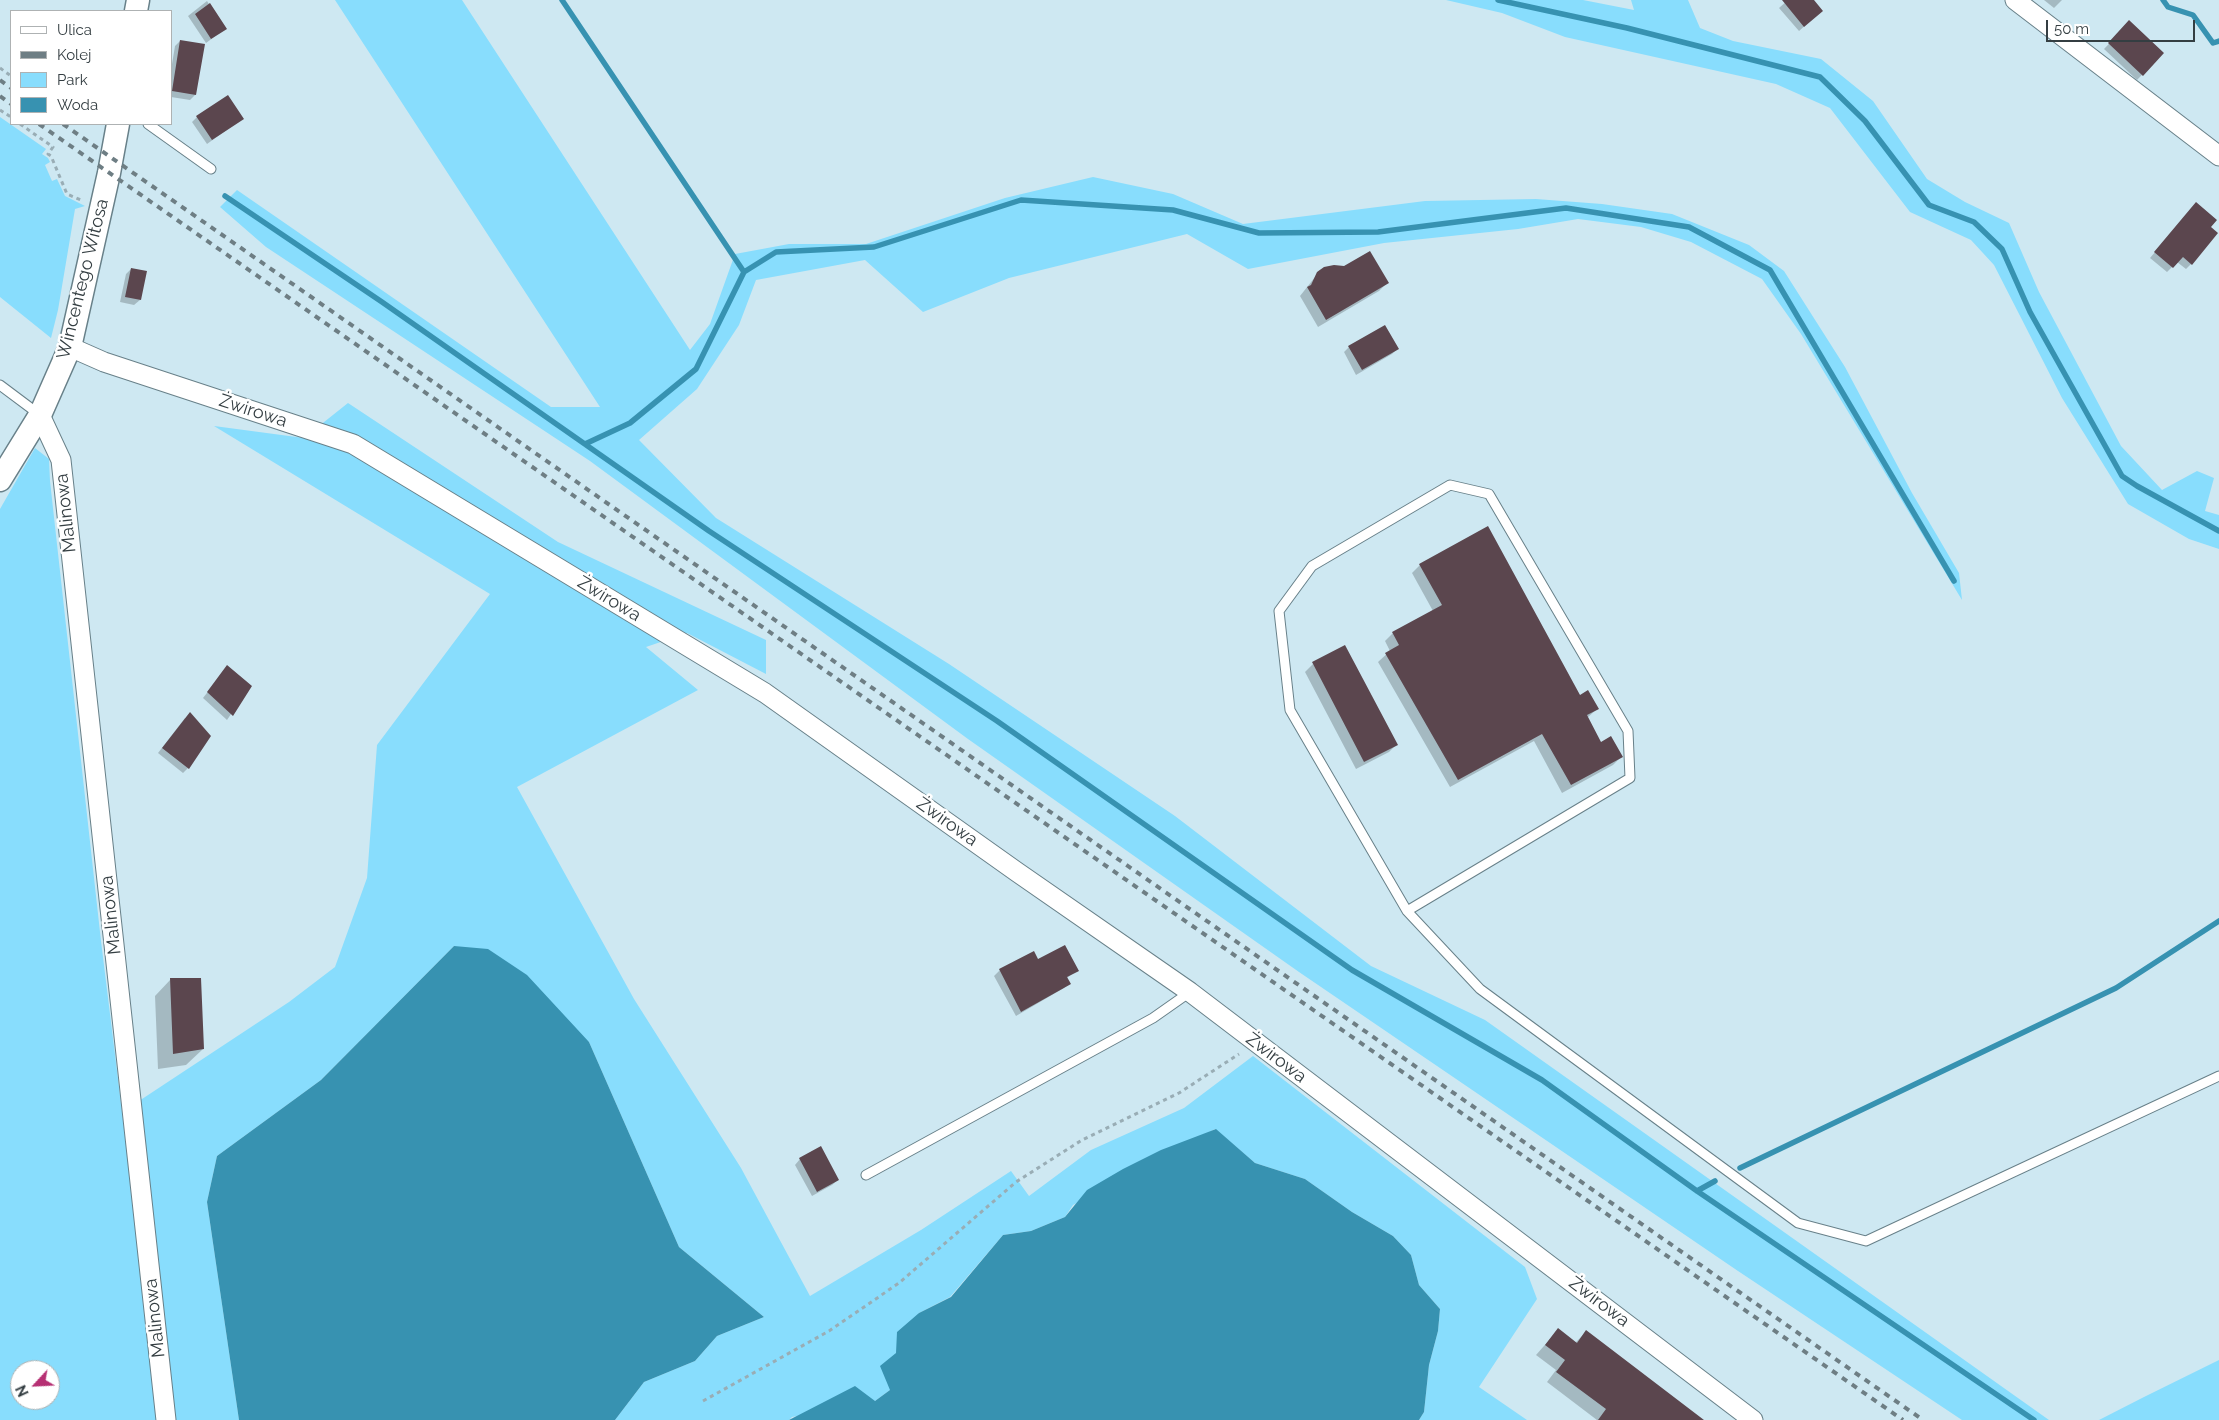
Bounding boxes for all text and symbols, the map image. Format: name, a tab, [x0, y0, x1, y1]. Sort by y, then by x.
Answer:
legend	[10, 10, 172, 125]
scale bar	[2049, 10, 2198, 42]
text: 50 m	[2054, 20, 2089, 38]
text: Ulica	[57, 21, 92, 39]
text: Kolej	[57, 46, 91, 64]
text: Park	[57, 71, 88, 89]
text: Woda	[57, 96, 98, 114]
street label: Wincentego Witosa	[53, 196, 113, 362]
street label: Żwirowa	[216, 390, 290, 432]
street label: Malinowa	[51, 472, 81, 554]
street label: Żwirowa	[573, 572, 645, 626]
street label: Żwirowa	[912, 793, 982, 851]
street label: Malinowa	[96, 874, 126, 956]
street label: Żwirowa	[1241, 1028, 1311, 1088]
street label: Żwirowa	[1564, 1272, 1634, 1332]
street label: Malinowa	[140, 1277, 170, 1359]
north arrow	[10, 1360, 60, 1410]
text: N	[13, 1383, 32, 1399]

